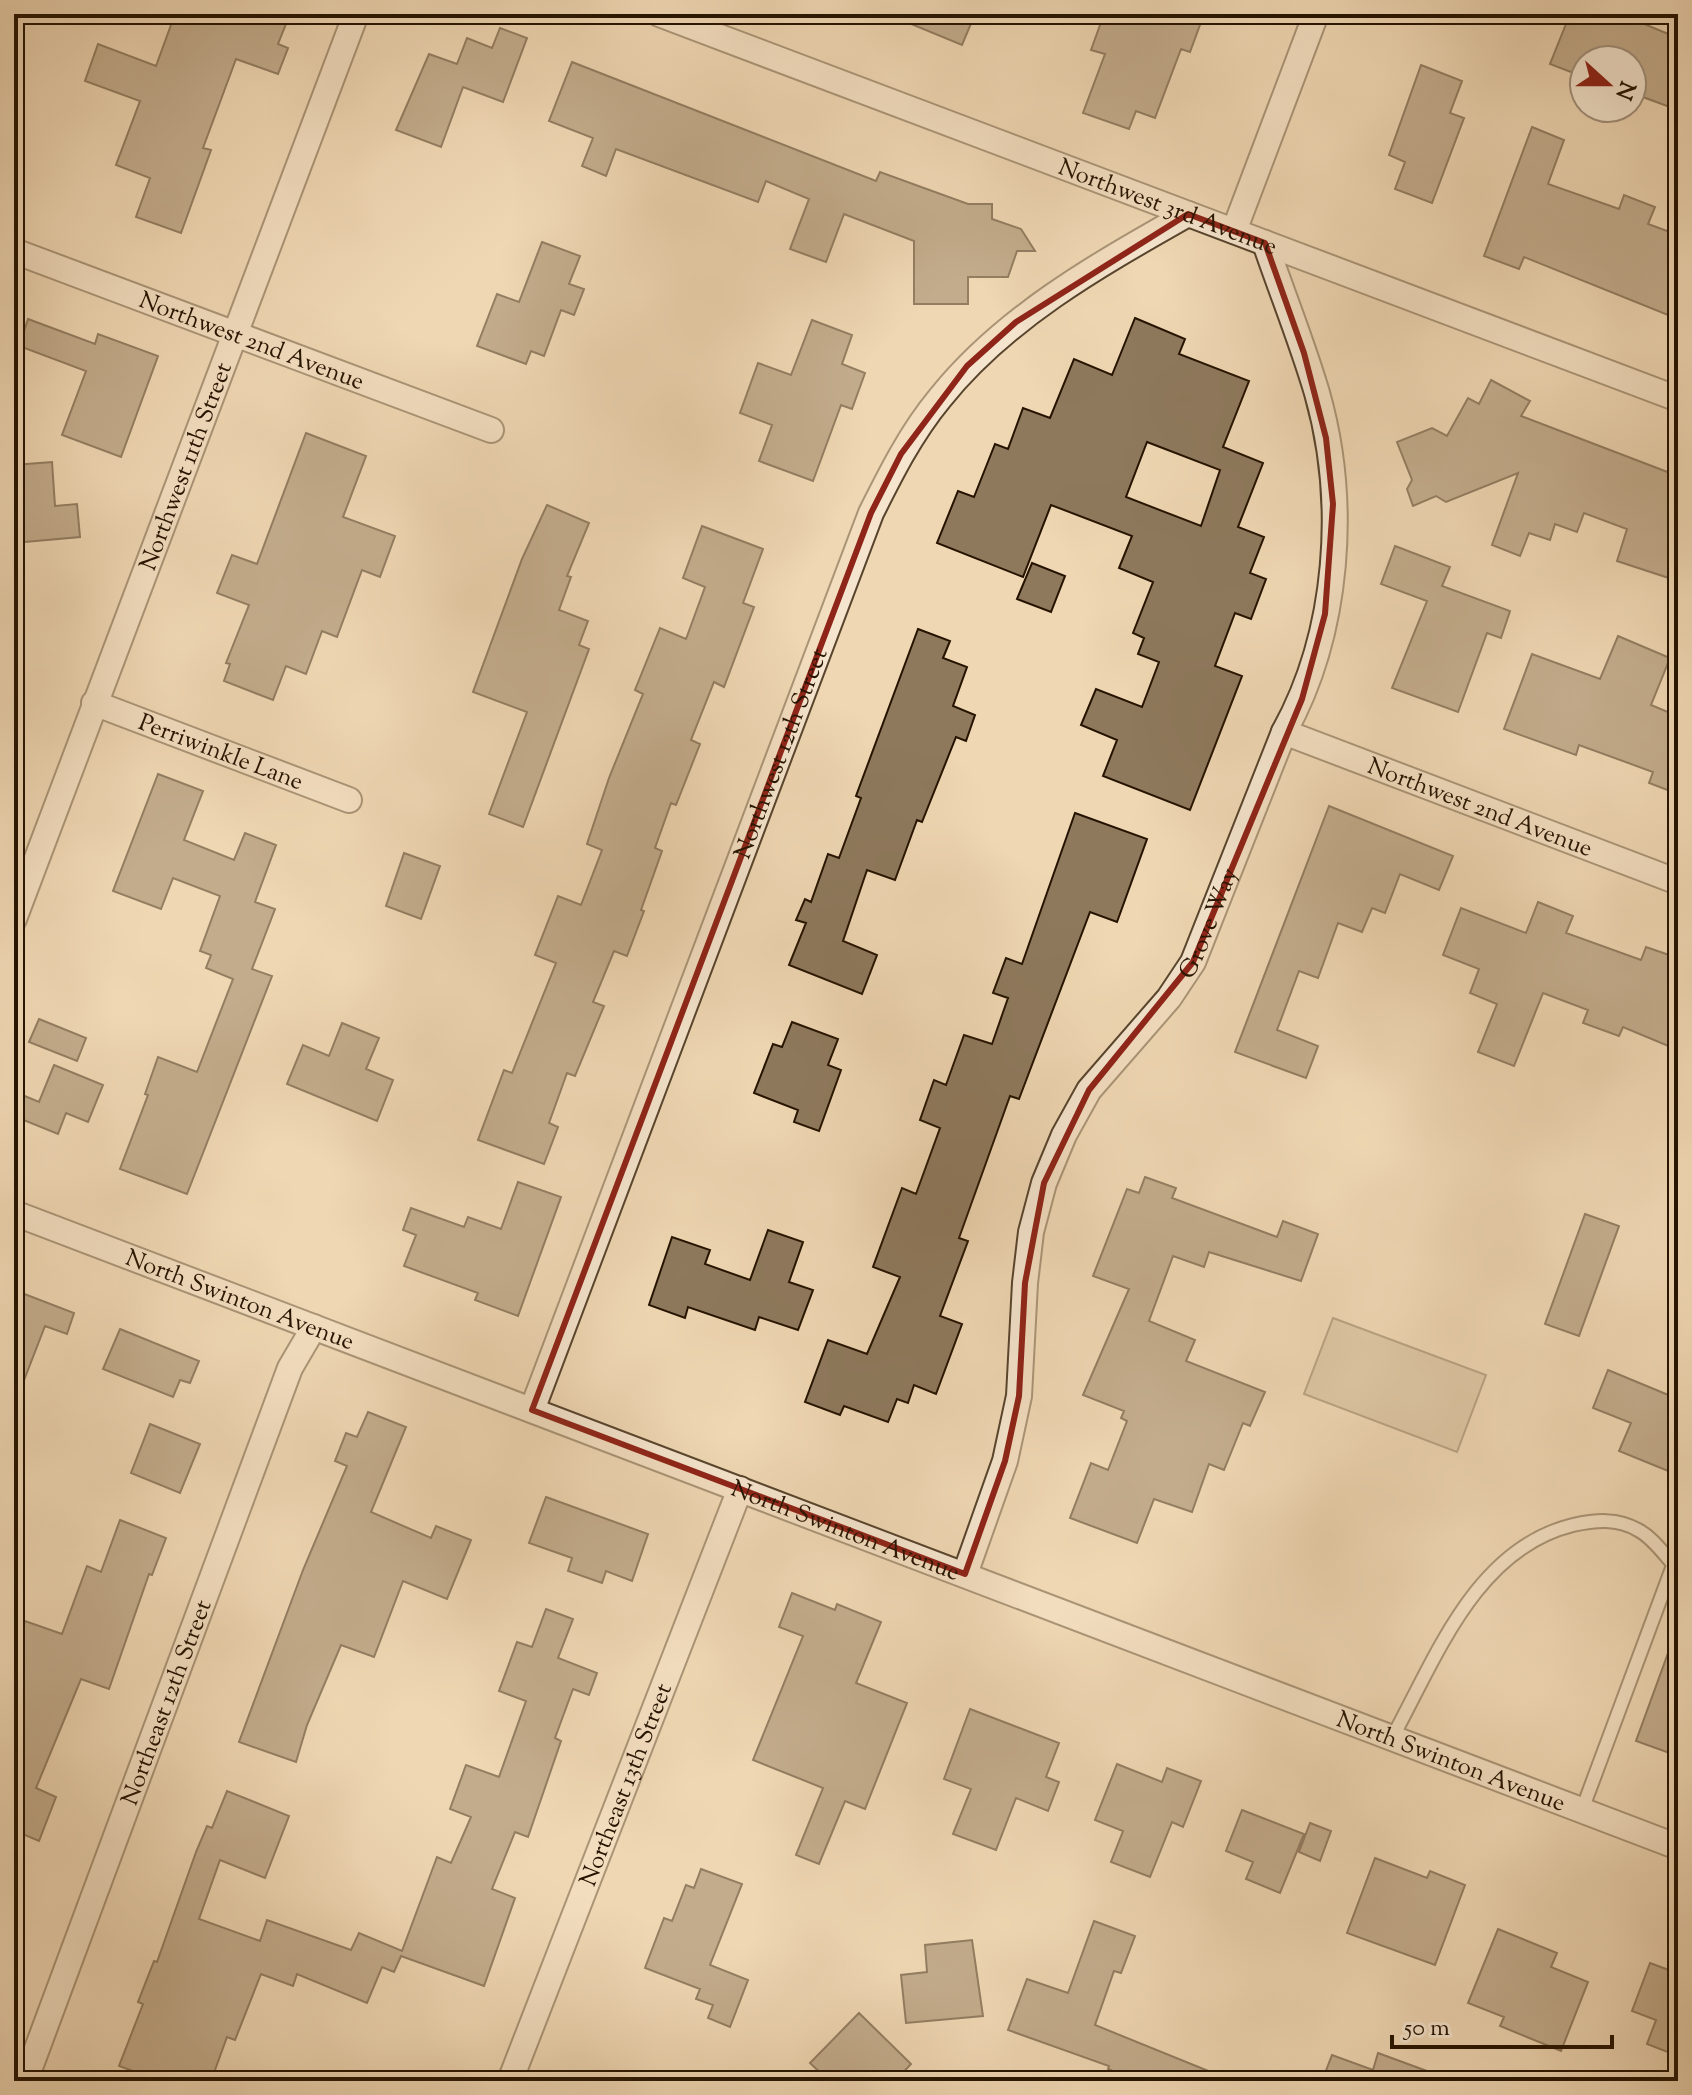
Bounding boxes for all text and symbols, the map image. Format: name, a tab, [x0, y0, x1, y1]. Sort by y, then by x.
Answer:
north arrow	[1568, 44, 1648, 124]
text: N	[1606, 76, 1642, 104]
street label: Northwest 3rd Avenue	[1053, 151, 1282, 265]
street label: Northwest 2nd Avenue	[134, 284, 369, 400]
street label: Northwest 11th Street	[132, 358, 242, 576]
street label: Northwest 12th Street	[727, 644, 837, 864]
street label: Perriwinkle Lane	[133, 706, 308, 800]
street label: Northwest 2nd Avenue	[1362, 750, 1597, 867]
street label: Grove Way	[1171, 863, 1248, 987]
street label: North Swinton Avenue	[120, 1242, 359, 1360]
street label: North Swinton Avenue	[726, 1473, 964, 1591]
street label: Northeast 12th Street	[114, 1595, 221, 1811]
street label: Northeast 13th Street	[572, 1679, 682, 1892]
street label: North Swinton Avenue	[1331, 1703, 1570, 1821]
scale bar	[1392, 1999, 1612, 2049]
text: 50 m	[1402, 2012, 1450, 2046]

